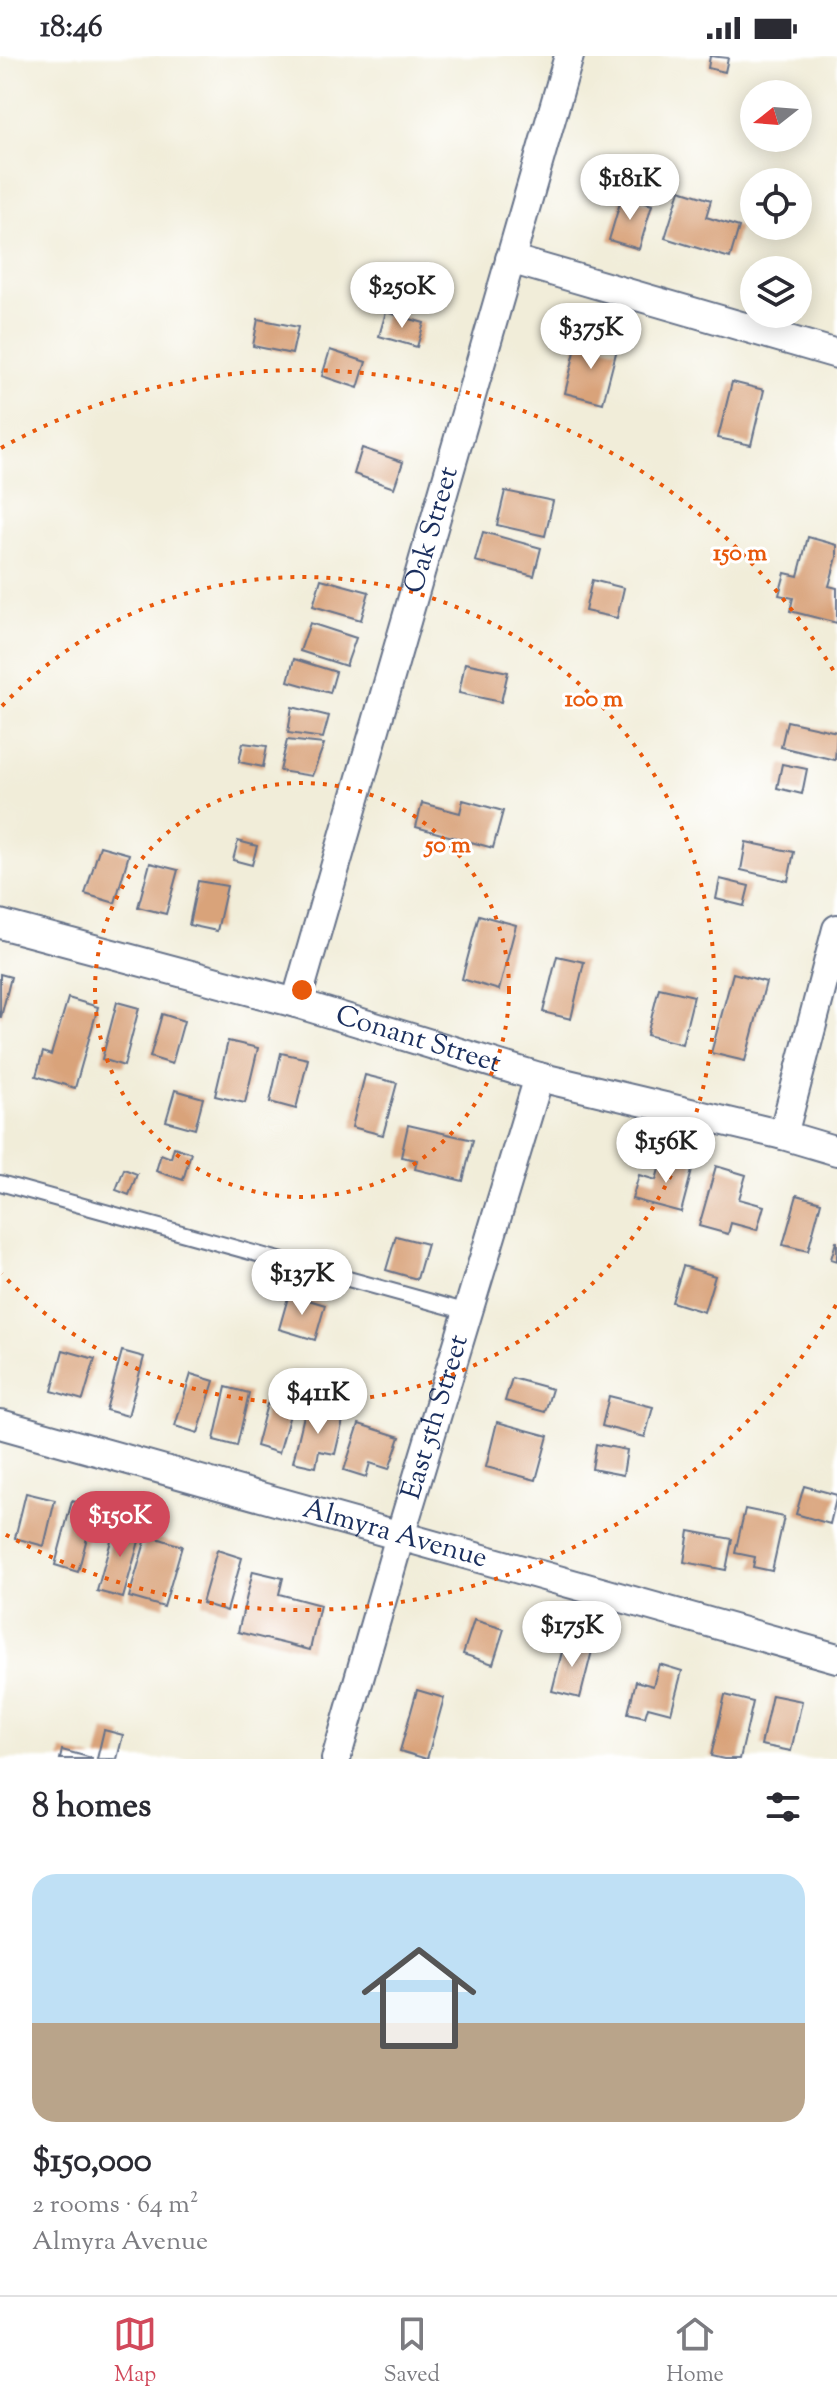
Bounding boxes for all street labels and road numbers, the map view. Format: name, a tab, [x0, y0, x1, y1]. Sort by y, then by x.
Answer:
street label: Oak Street	[395, 462, 470, 598]
street label: Conant Street	[331, 996, 506, 1084]
street label: East 5th Street	[392, 1330, 480, 1505]
street label: Almyra Avenue	[298, 1490, 492, 1579]

